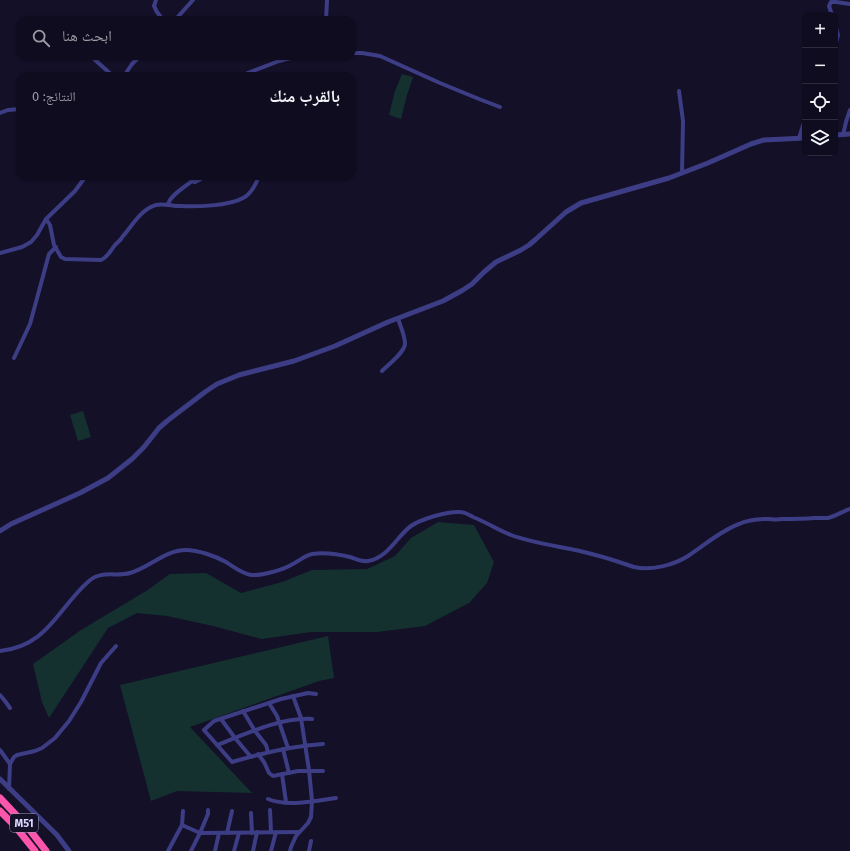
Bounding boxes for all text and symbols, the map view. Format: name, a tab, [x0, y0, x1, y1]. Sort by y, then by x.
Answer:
map controls	[802, 12, 838, 156]
button: +	[802, 12, 838, 48]
search box	[16, 16, 356, 60]
icon: search	[30, 27, 52, 49]
text: ابحث هنا	[62, 27, 112, 45]
button: −	[802, 48, 838, 84]
button: locate	[802, 84, 838, 120]
text: بالقرب منك	[270, 86, 340, 107]
text: النتائج: 0	[32, 89, 76, 104]
button: layers	[802, 120, 838, 156]
road number: M51	[10, 814, 38, 832]

